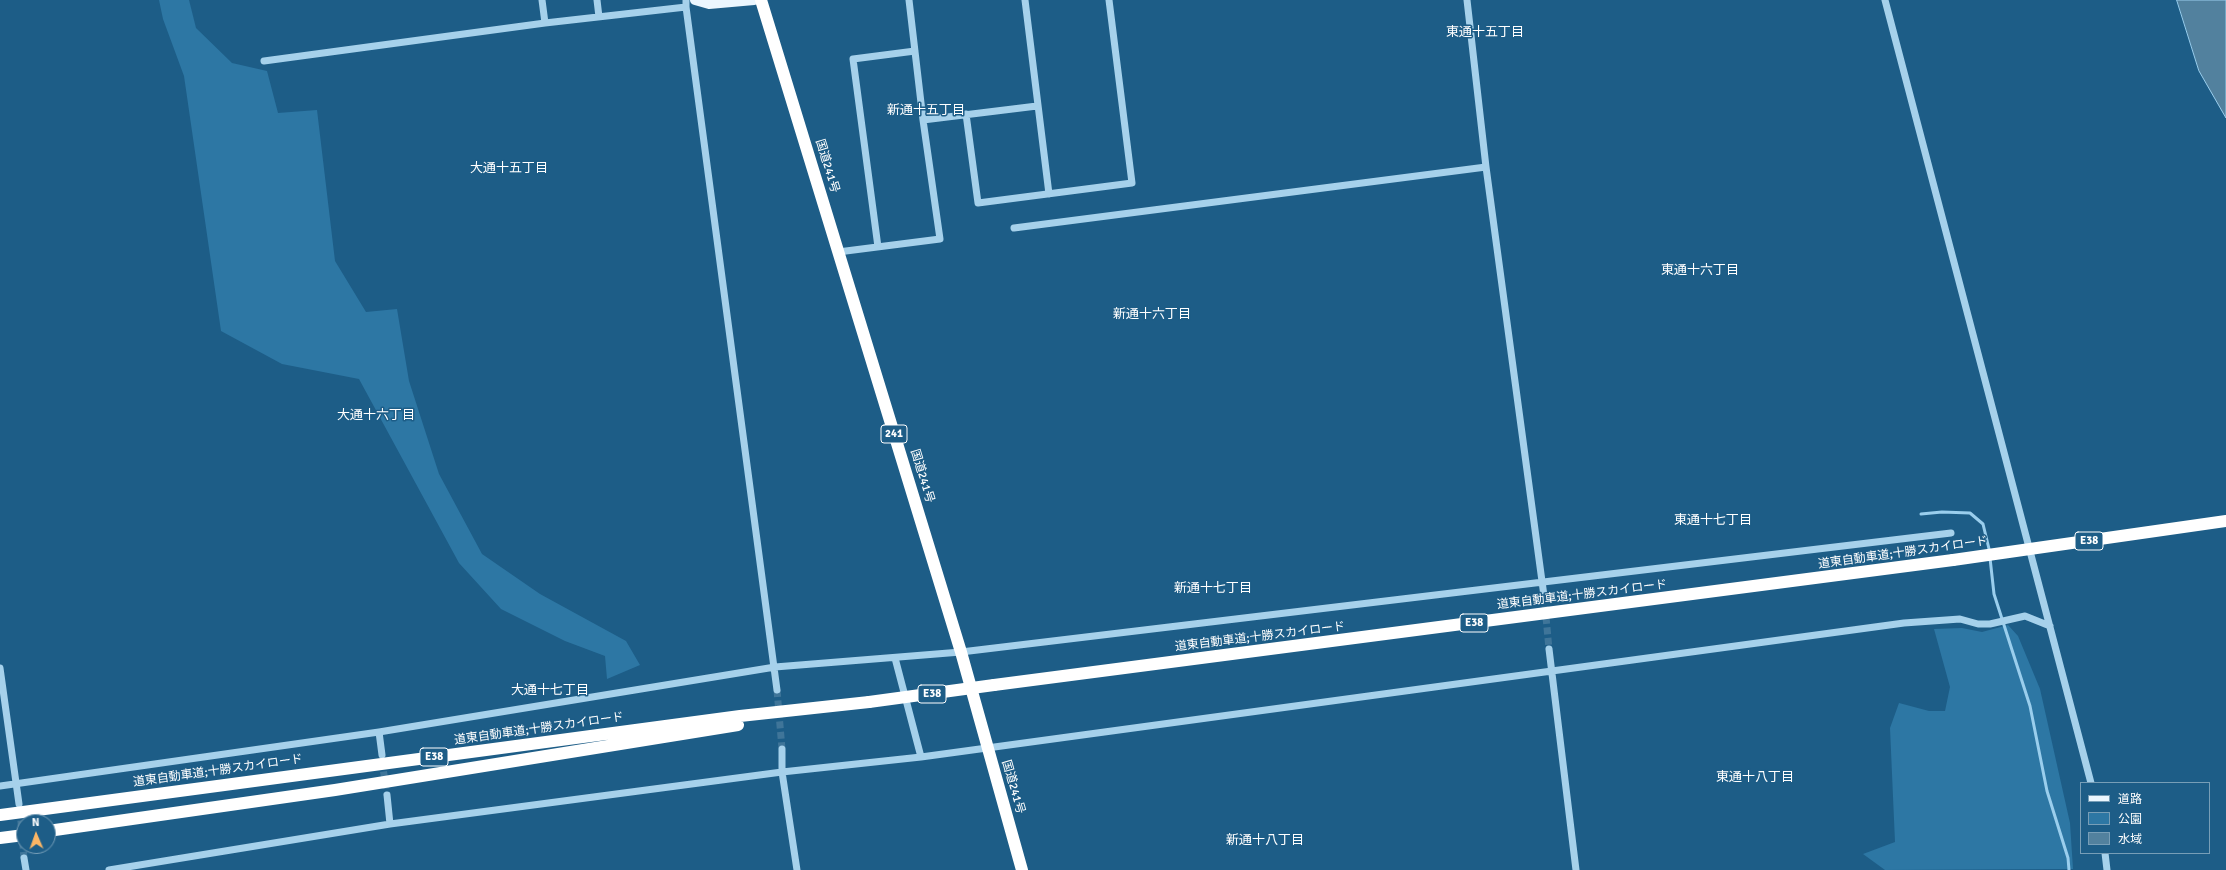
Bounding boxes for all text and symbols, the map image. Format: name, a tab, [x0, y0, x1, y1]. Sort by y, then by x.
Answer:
district label: 東通十五丁目	[1446, 25, 1524, 41]
district label: 新通十五丁目	[887, 103, 965, 119]
street label: 国道241号	[812, 137, 842, 195]
district label: 大通十五丁目	[470, 161, 548, 177]
district label: 東通十六丁目	[1661, 263, 1739, 279]
district label: 新通十六丁目	[1113, 307, 1191, 323]
district label: 大通十六丁目	[337, 408, 415, 424]
road number: 241	[881, 425, 907, 443]
street label: 国道241号	[907, 447, 937, 505]
district label: 東通十七丁目	[1674, 513, 1752, 529]
road number: E38	[2075, 532, 2103, 550]
street label: 道東自動車道;十勝スカイロード	[1817, 534, 1989, 572]
street label: 道東自動車道;十勝スカイロード	[1496, 577, 1668, 613]
district label: 新通十七丁目	[1174, 581, 1252, 597]
road number: E38	[1460, 614, 1488, 632]
street label: 道東自動車道;十勝スカイロード	[1174, 619, 1346, 655]
district label: 大通十七丁目	[511, 683, 589, 699]
road number: E38	[918, 685, 946, 703]
street label: 道東自動車道;十勝スカイロード	[453, 710, 625, 748]
road number: E38	[420, 748, 448, 766]
street label: 道東自動車道;十勝スカイロード	[132, 752, 304, 790]
street label: 国道241号	[998, 758, 1028, 816]
district label: 東通十八丁目	[1716, 770, 1794, 786]
legend	[2080, 782, 2210, 854]
text: 道路	[2118, 792, 2142, 807]
text: 公園	[2118, 812, 2142, 827]
north arrow	[16, 814, 56, 854]
text: N	[32, 816, 40, 829]
text: 水域	[2118, 832, 2142, 847]
district label: 新通十八丁目	[1226, 833, 1304, 849]

